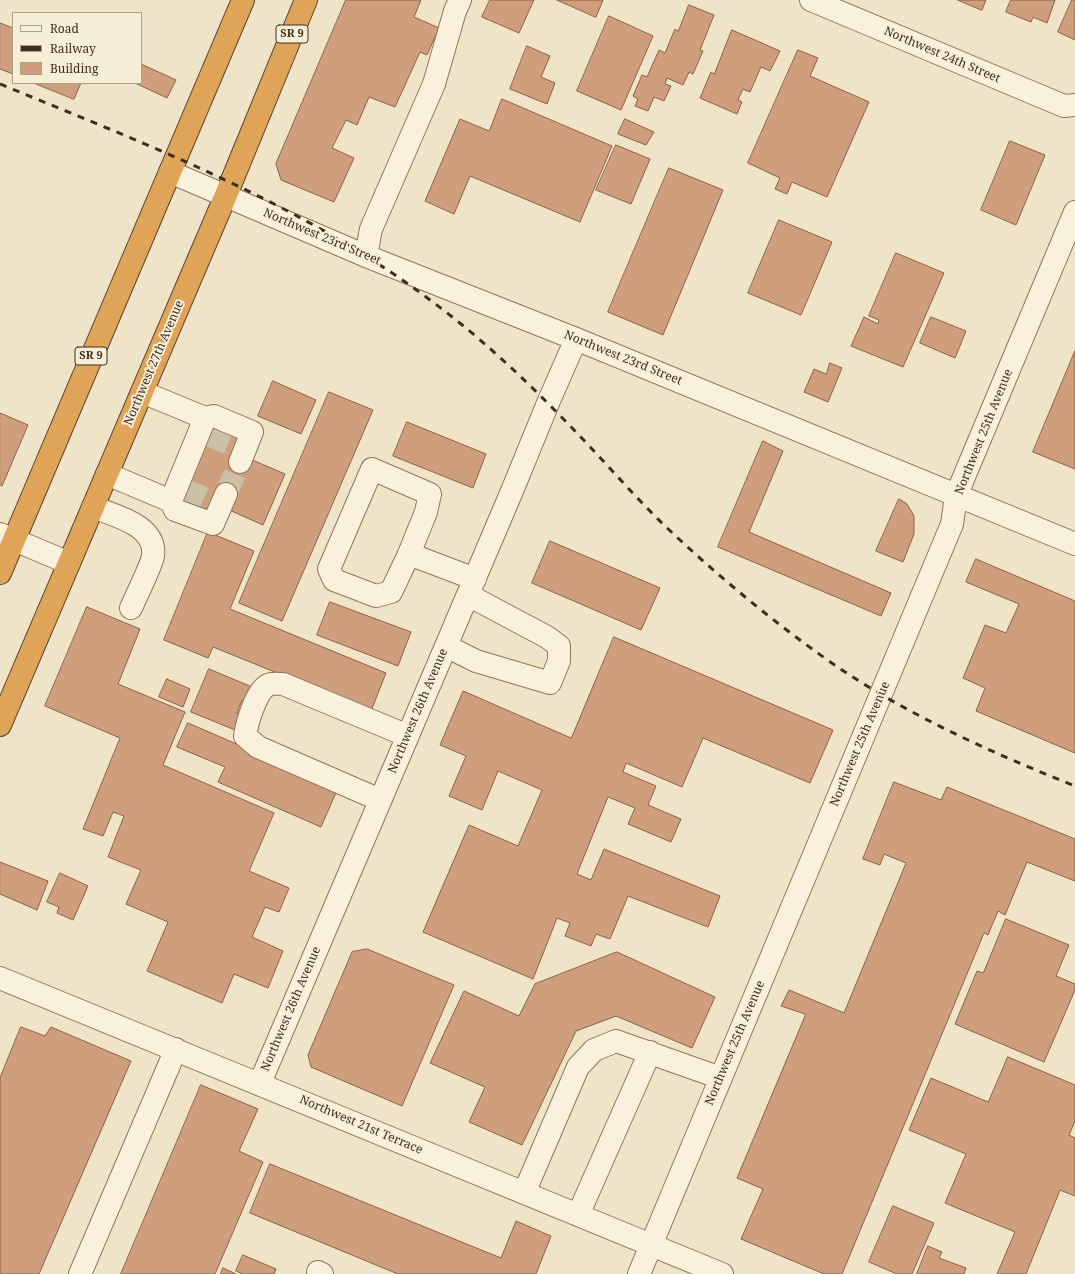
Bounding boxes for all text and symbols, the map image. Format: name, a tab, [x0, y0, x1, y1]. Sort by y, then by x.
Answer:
legend	[12, 12, 142, 84]
text: Road	[50, 20, 79, 37]
street label: Northwest 24th Street	[882, 24, 1002, 86]
road number: SR 9	[276, 25, 308, 43]
text: Railway	[50, 40, 96, 57]
text: Building	[50, 60, 98, 77]
street label: Northwest 23rd Street	[261, 206, 383, 268]
street label: Northwest 27th Avenue	[121, 298, 187, 428]
street label: Northwest 23rd Street	[562, 328, 684, 388]
road number: SR 9	[75, 347, 107, 365]
street label: Northwest 25th Avenue	[952, 367, 1016, 497]
street label: Northwest 26th Avenue	[385, 646, 451, 776]
street label: Northwest 25th Avenue	[827, 679, 893, 809]
street label: Northwest 26th Avenue	[258, 944, 324, 1074]
street label: Northwest 25th Avenue	[702, 978, 768, 1108]
street label: Northwest 21st Terrace	[297, 1092, 425, 1158]

